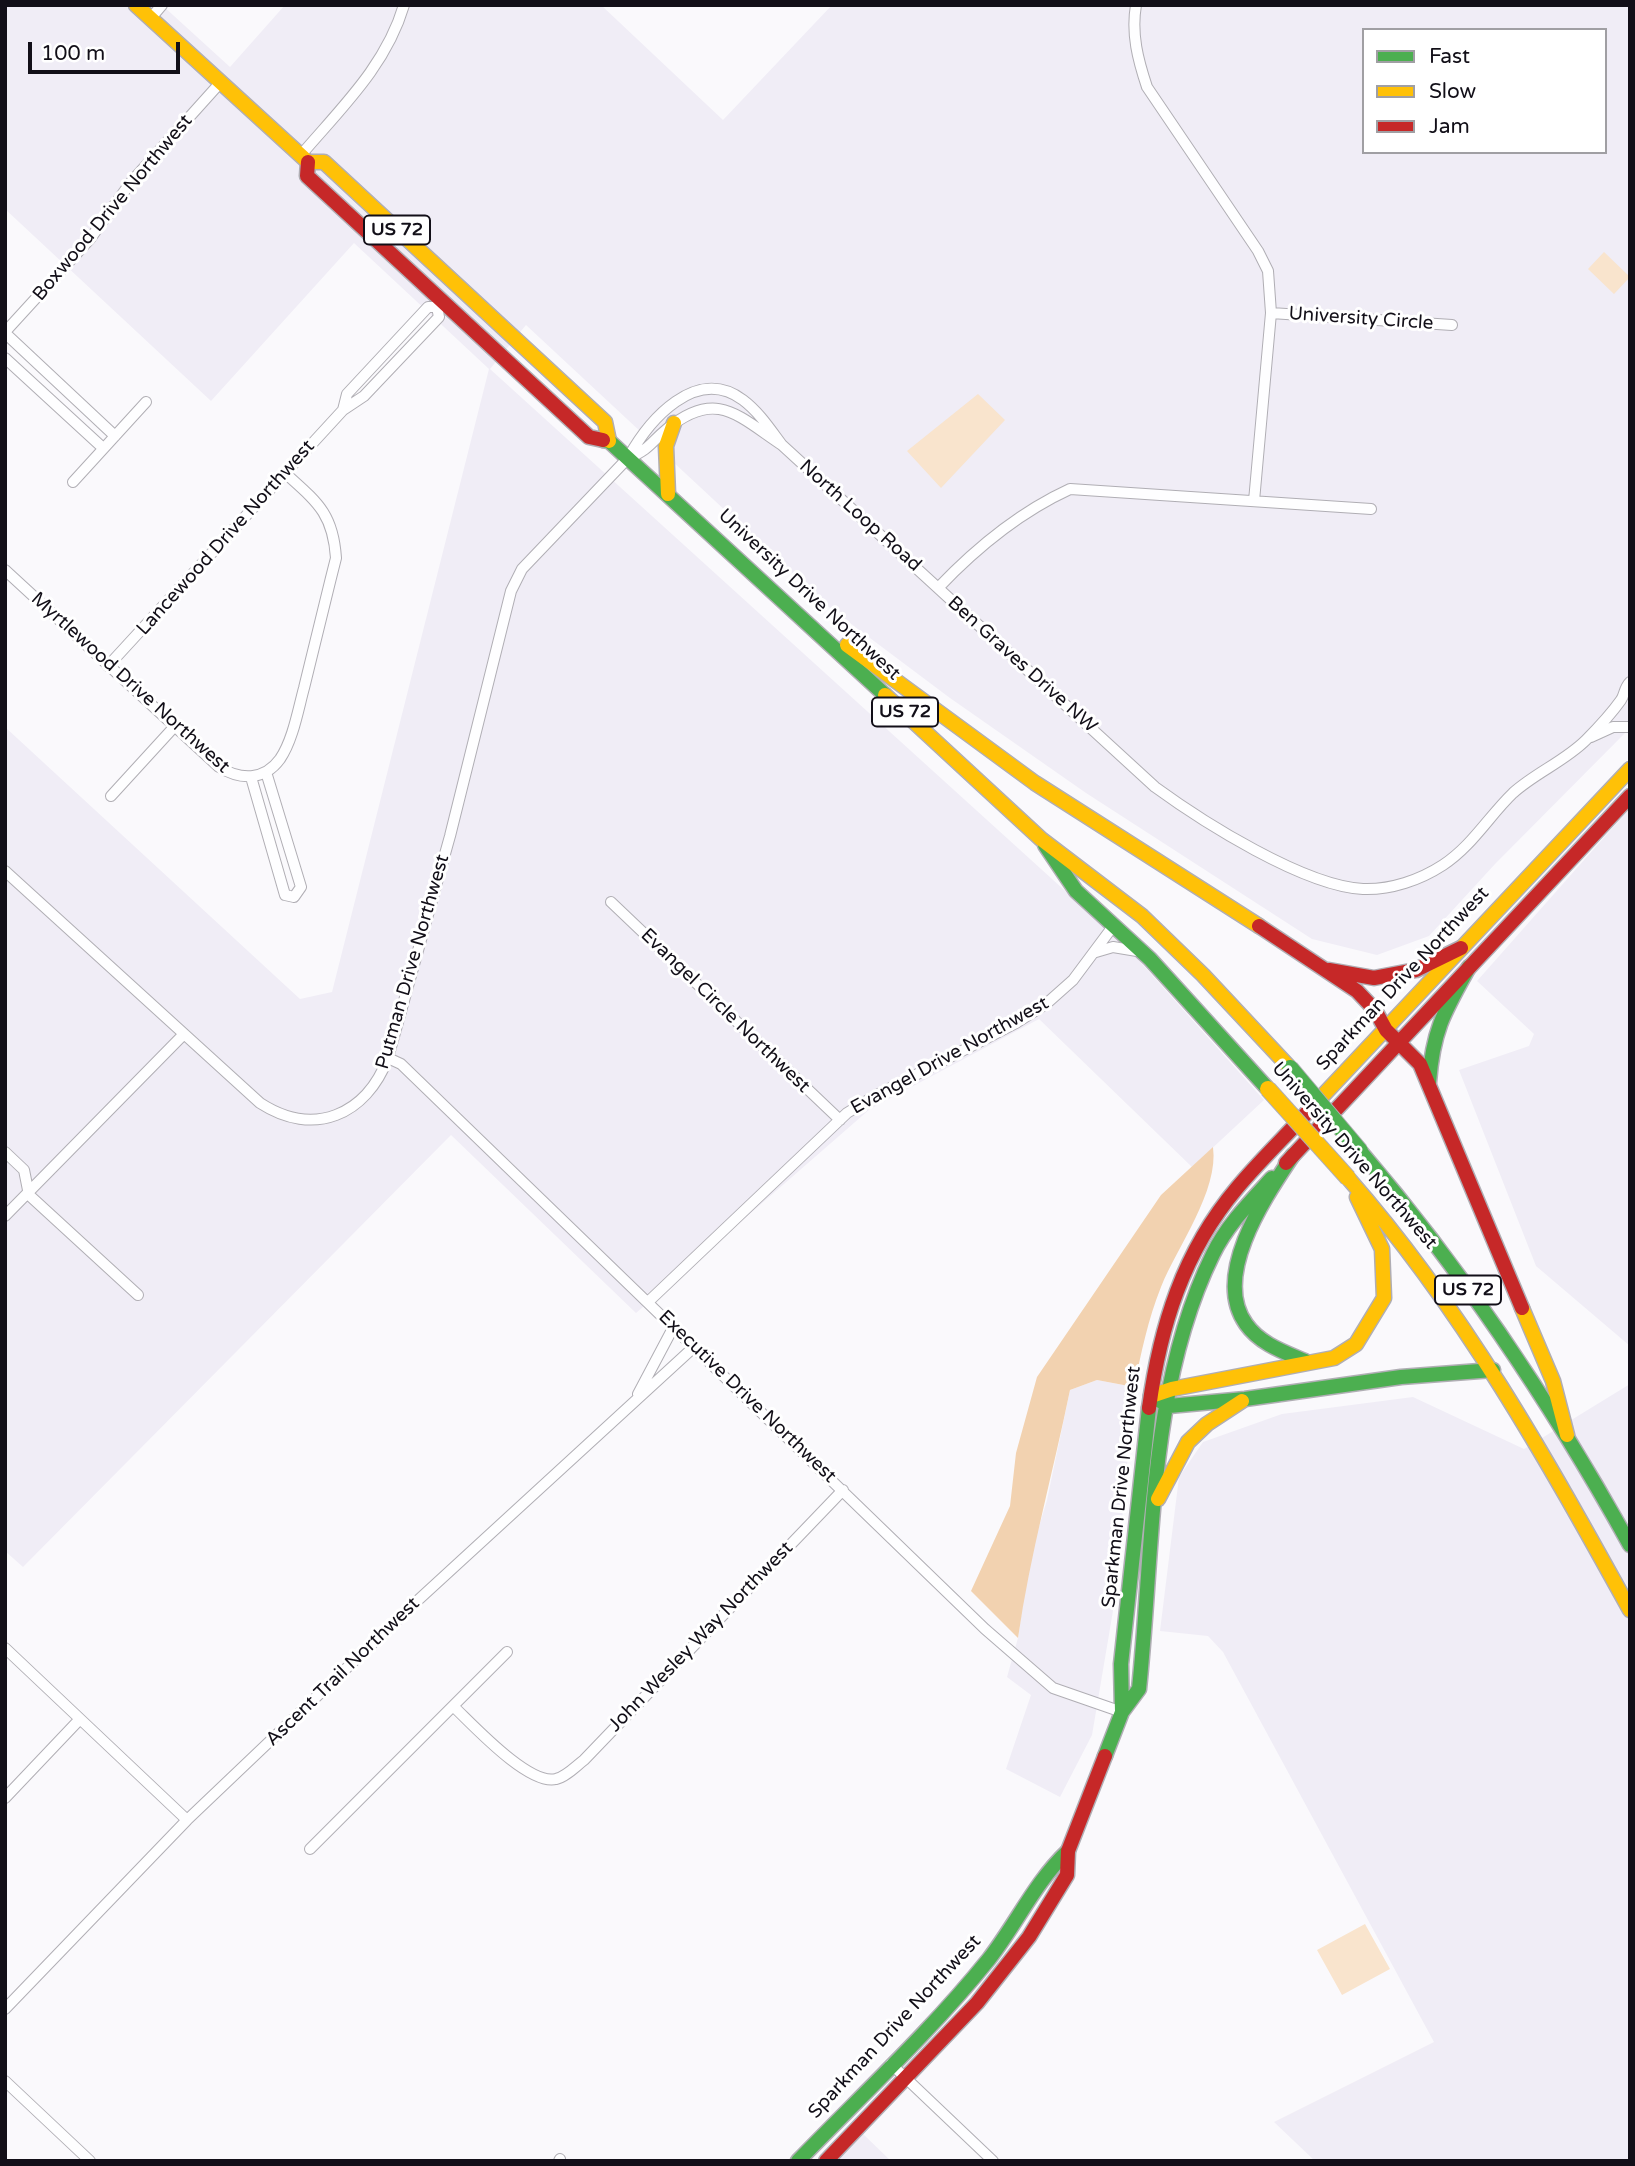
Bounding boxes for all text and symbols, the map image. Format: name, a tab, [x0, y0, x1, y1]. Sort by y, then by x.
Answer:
scale bar	[32, 28, 184, 72]
legend	[1362, 28, 1607, 154]
text: 100 m	[41, 41, 105, 66]
text: Fast	[1429, 44, 1470, 69]
text: Slow	[1429, 79, 1476, 104]
street label: Boxwood Drive Northwest	[28, 110, 198, 306]
text: Jam	[1429, 114, 1470, 139]
road number: US 72	[364, 215, 430, 244]
street label: University Circle	[1288, 303, 1434, 335]
street label: Lancewood Drive Northwest	[132, 436, 320, 640]
street label: North Loop Road	[794, 455, 926, 577]
street label: University Drive Northwest	[713, 505, 905, 685]
street label: Myrtlewood Drive Northwest	[26, 588, 234, 778]
street label: Ben Graves Drive NW	[942, 592, 1102, 738]
road number: US 72	[872, 698, 938, 726]
street label: Putman Drive Northwest	[371, 852, 455, 1072]
street label: Sparkman Drive Northwest	[1312, 882, 1494, 1076]
street label: Evangel Circle Northwest	[636, 924, 814, 1098]
street label: Evangel Drive Northwest	[847, 992, 1053, 1120]
street label: University Drive Northwest	[1266, 1058, 1442, 1254]
road number: US 72	[1435, 1275, 1501, 1304]
street label: Executive Drive Northwest	[653, 1306, 841, 1488]
street label: Sparkman Drive Northwest	[1098, 1365, 1146, 1609]
street label: John Wesley Way Northwest	[604, 1537, 798, 1737]
street label: Ascent Trail Northwest	[261, 1593, 425, 1751]
street label: Sparkman Drive Northwest	[804, 1930, 986, 2124]

